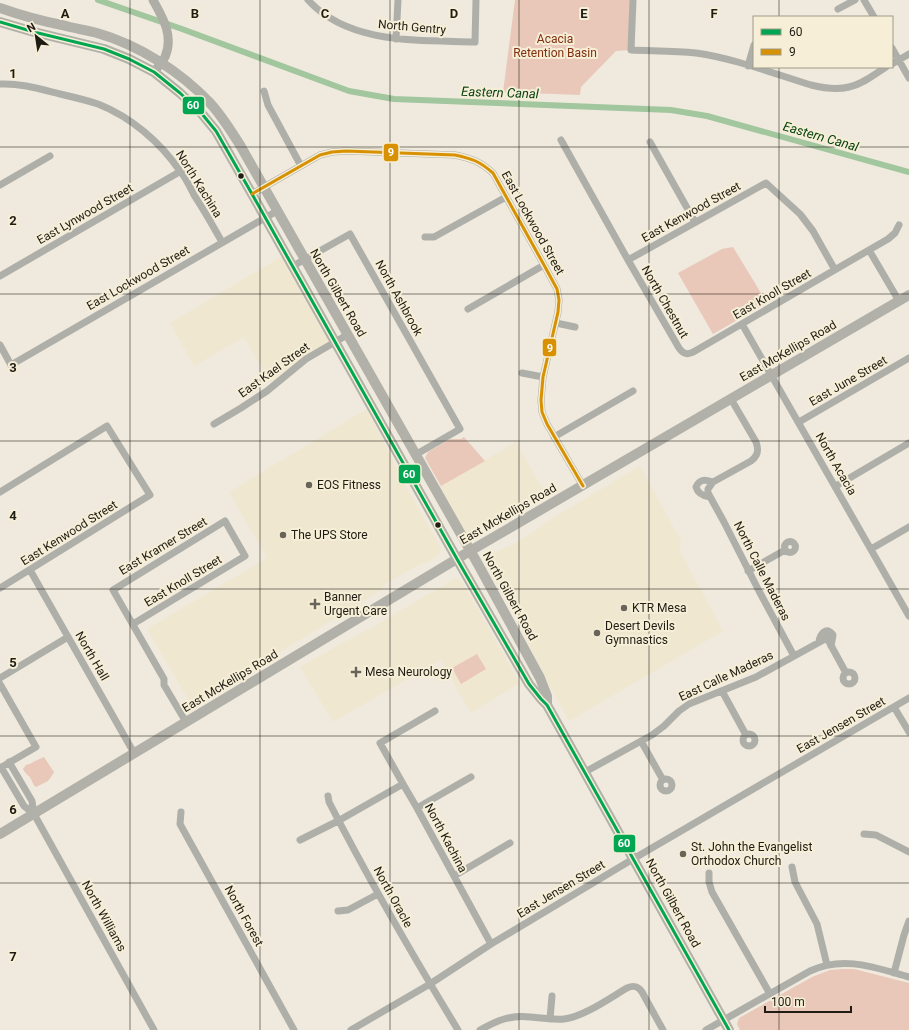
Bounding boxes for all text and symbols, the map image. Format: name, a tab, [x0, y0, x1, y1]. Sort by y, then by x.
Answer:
text: A	[61, 6, 70, 21]
text: B	[191, 6, 199, 21]
text: C	[321, 6, 330, 21]
text: D	[450, 6, 458, 21]
text: E	[580, 6, 588, 21]
text: F	[710, 6, 718, 21]
north arrow	[16, 16, 56, 56]
legend	[753, 16, 893, 68]
street label: North Gentry	[377, 17, 447, 37]
text: N	[25, 20, 38, 35]
text: 60	[789, 25, 803, 39]
park label: Acacia Retention Basin	[513, 32, 597, 60]
text: 9	[789, 45, 796, 59]
text: 1	[9, 66, 17, 81]
water label: Eastern Canal	[461, 84, 540, 101]
line badge: 60	[182, 96, 205, 115]
text: 60	[187, 99, 199, 112]
water label: Eastern Canal	[781, 119, 861, 155]
line badge: 9	[383, 143, 399, 162]
text: 9	[388, 146, 394, 159]
street label: North Kachina	[173, 148, 225, 220]
street label: East Lockwood Street	[499, 169, 567, 277]
unlabelled marker	[236, 171, 246, 181]
street label: East Kenwood Street	[639, 179, 743, 245]
street label: East Lynwood Street	[34, 181, 136, 247]
text: 2	[9, 213, 17, 228]
street label: East Lockwood Street	[84, 243, 192, 313]
street label: North Gilbert Road	[307, 247, 369, 339]
street label: North Ashbrook	[372, 258, 426, 339]
street label: North Chestnut	[639, 263, 691, 341]
street label: East Knoll Street	[730, 266, 814, 322]
street label: East McKellips Road	[737, 318, 839, 384]
line badge: 9	[542, 338, 557, 357]
street label: East Kael Street	[236, 339, 312, 400]
text: 9	[547, 342, 553, 355]
street label: East June Street	[807, 353, 889, 409]
text: 3	[9, 360, 17, 375]
street label: North Acacia	[813, 430, 859, 498]
line badge: 60	[398, 464, 421, 484]
text: 60	[403, 468, 415, 481]
place label: EOS Fitness	[317, 478, 381, 492]
marker: EOS Fitness	[304, 480, 314, 490]
street label: East McKellips Road	[457, 481, 559, 547]
street label: East Kenwood Street	[18, 498, 120, 568]
text: 4	[9, 508, 17, 523]
street label: East Kramer Street	[117, 514, 209, 578]
street label: North Calle Maderas	[731, 519, 793, 623]
unlabelled marker	[433, 520, 443, 530]
place label: The UPS Store	[291, 528, 368, 542]
marker: The UPS Store	[278, 530, 288, 540]
street label: North Gilbert Road	[480, 549, 540, 643]
street label: East Knoll Street	[142, 552, 224, 610]
place label: Banner Urgent Care	[324, 590, 387, 618]
marker: Banner Urgent Care	[309, 598, 321, 610]
place label: KTR Mesa	[632, 601, 687, 615]
marker: KTR Mesa	[619, 603, 629, 613]
place label: Desert Devils Gymnastics	[605, 619, 675, 647]
marker: Desert Devils Gymnastics	[592, 628, 602, 638]
street label: North Hall	[72, 629, 112, 683]
street label: East McKellips Road	[180, 647, 280, 715]
street label: East Calle Maderas	[677, 648, 775, 704]
text: 5	[9, 655, 17, 670]
place label: Mesa Neurology	[365, 665, 452, 679]
marker: Mesa Neurology	[350, 666, 362, 678]
street label: East Jensen Street	[794, 694, 888, 756]
street label: North Kachina	[422, 801, 470, 875]
text: 6	[9, 802, 17, 817]
line badge: 60	[613, 834, 636, 853]
text: 60	[618, 837, 630, 850]
place label: St. John the Evangelist Orthodox Church	[691, 840, 812, 868]
marker: St. John the Evangelist Orthodox Church	[678, 849, 688, 859]
street label: North Gilbert Road	[643, 856, 703, 950]
street label: East Jensen Street	[515, 857, 607, 921]
street label: North Oracle	[371, 864, 415, 930]
street label: North Williams	[79, 878, 129, 954]
street label: North Forest	[222, 883, 266, 949]
text: 7	[9, 949, 17, 964]
scale bar	[765, 988, 851, 1014]
text: 100 m	[771, 995, 805, 1009]

